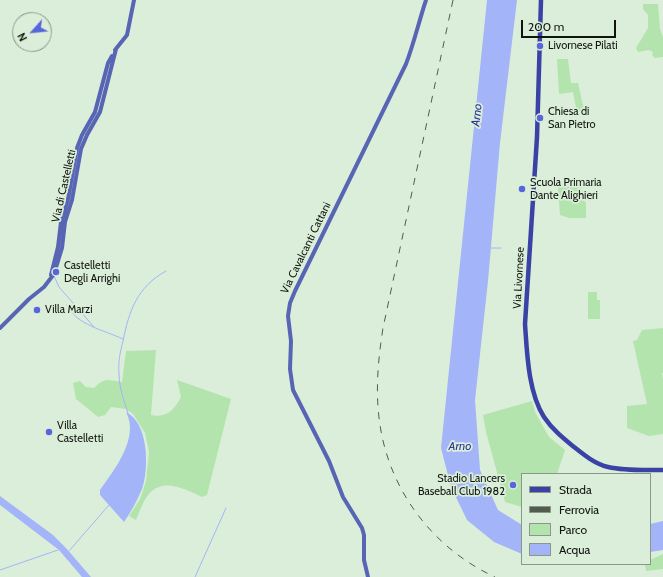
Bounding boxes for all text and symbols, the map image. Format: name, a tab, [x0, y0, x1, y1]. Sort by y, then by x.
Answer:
north arrow	[12, 12, 52, 52]
scale bar	[523, 12, 618, 38]
text: 200 m	[528, 19, 564, 34]
text: N	[14, 30, 30, 44]
place label: Livornese Pilati	[548, 39, 617, 53]
marker: Livornese Pilati	[535, 41, 545, 51]
water label: Arno	[469, 103, 485, 127]
place label: Chiesa di San Pietro	[548, 105, 596, 131]
marker: Chiesa di San Pietro	[535, 113, 545, 123]
street label: Via di Castelletti	[49, 148, 79, 224]
place label: Scuola Primaria Dante Alighieri	[530, 176, 602, 202]
marker: Scuola Primaria Dante Alighieri	[517, 184, 527, 194]
street label: Via Cavalcanti Cattani	[278, 200, 334, 296]
street label: Via Livornese	[511, 247, 527, 309]
place label: Castelletti Degli Arrighi	[64, 259, 120, 285]
marker: Castelletti Degli Arrighi	[51, 267, 61, 277]
place label: Villa Marzi	[45, 303, 93, 317]
marker: Villa Marzi	[32, 305, 42, 315]
place label: Villa Castelletti	[57, 419, 103, 445]
marker: Villa Castelletti	[44, 427, 54, 437]
water label: Arno	[449, 439, 471, 453]
place label: Stadio Lancers Baseball Club 1982	[418, 472, 505, 498]
legend	[521, 473, 651, 565]
marker: Stadio Lancers Baseball Club 1982	[508, 480, 518, 490]
text: Strada	[559, 482, 592, 497]
text: Ferrovia	[559, 502, 599, 517]
text: Parco	[559, 522, 587, 537]
text: Acqua	[559, 542, 590, 557]

